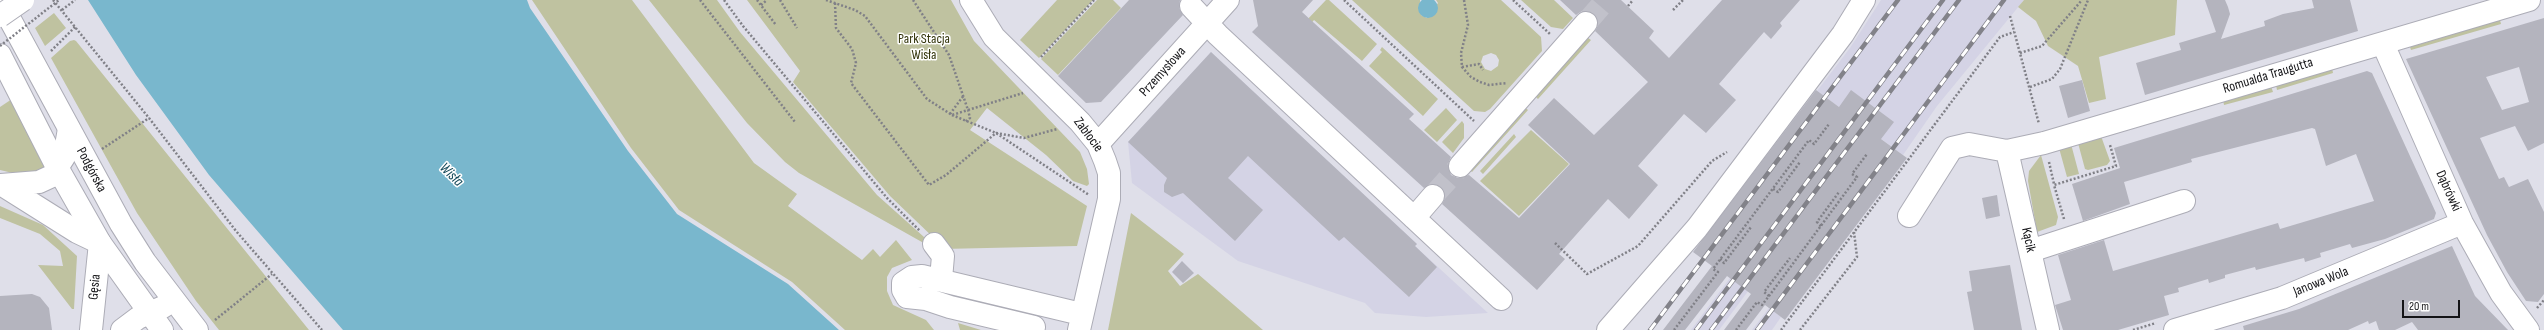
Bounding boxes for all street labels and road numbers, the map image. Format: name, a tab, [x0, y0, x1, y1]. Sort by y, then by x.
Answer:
street label: Przemysłowa	[1136, 44, 1190, 100]
street label: Romualda Traugutta	[2221, 54, 2315, 98]
street label: Zabłocie	[1070, 114, 1106, 156]
street label: Podgórska	[72, 145, 110, 195]
street label: Dąbrówki	[2432, 168, 2464, 214]
street label: Kącik	[2017, 226, 2039, 254]
street label: Janowa Wola	[2291, 263, 2351, 301]
street label: Gęsia	[85, 273, 105, 301]

